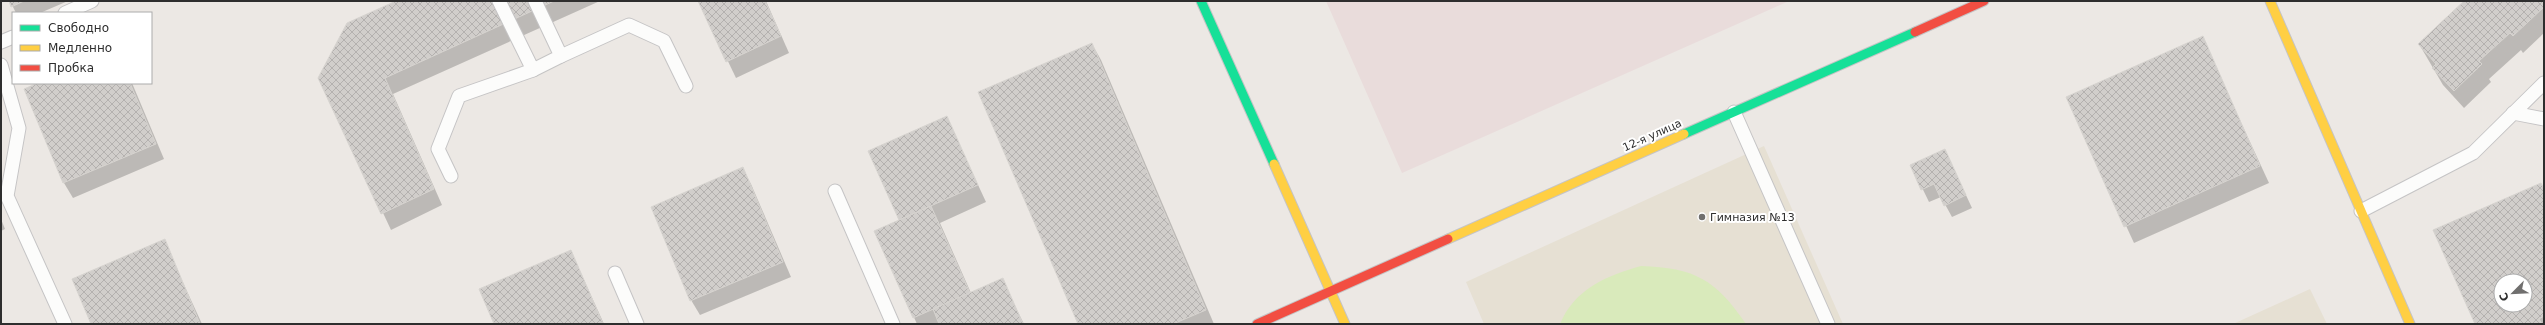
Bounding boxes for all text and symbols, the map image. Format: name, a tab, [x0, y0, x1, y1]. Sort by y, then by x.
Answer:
legend	[12, 12, 152, 84]
text: Свободно	[48, 21, 109, 35]
text: Медленно	[48, 41, 112, 55]
text: Пробка	[48, 61, 94, 75]
street label: 12-я улица	[1621, 117, 1684, 154]
place label: Гимназия №13	[1710, 211, 1795, 224]
marker: Гимназия №13	[1697, 212, 1707, 222]
north arrow	[2493, 273, 2533, 313]
text: С	[2497, 291, 2512, 303]

